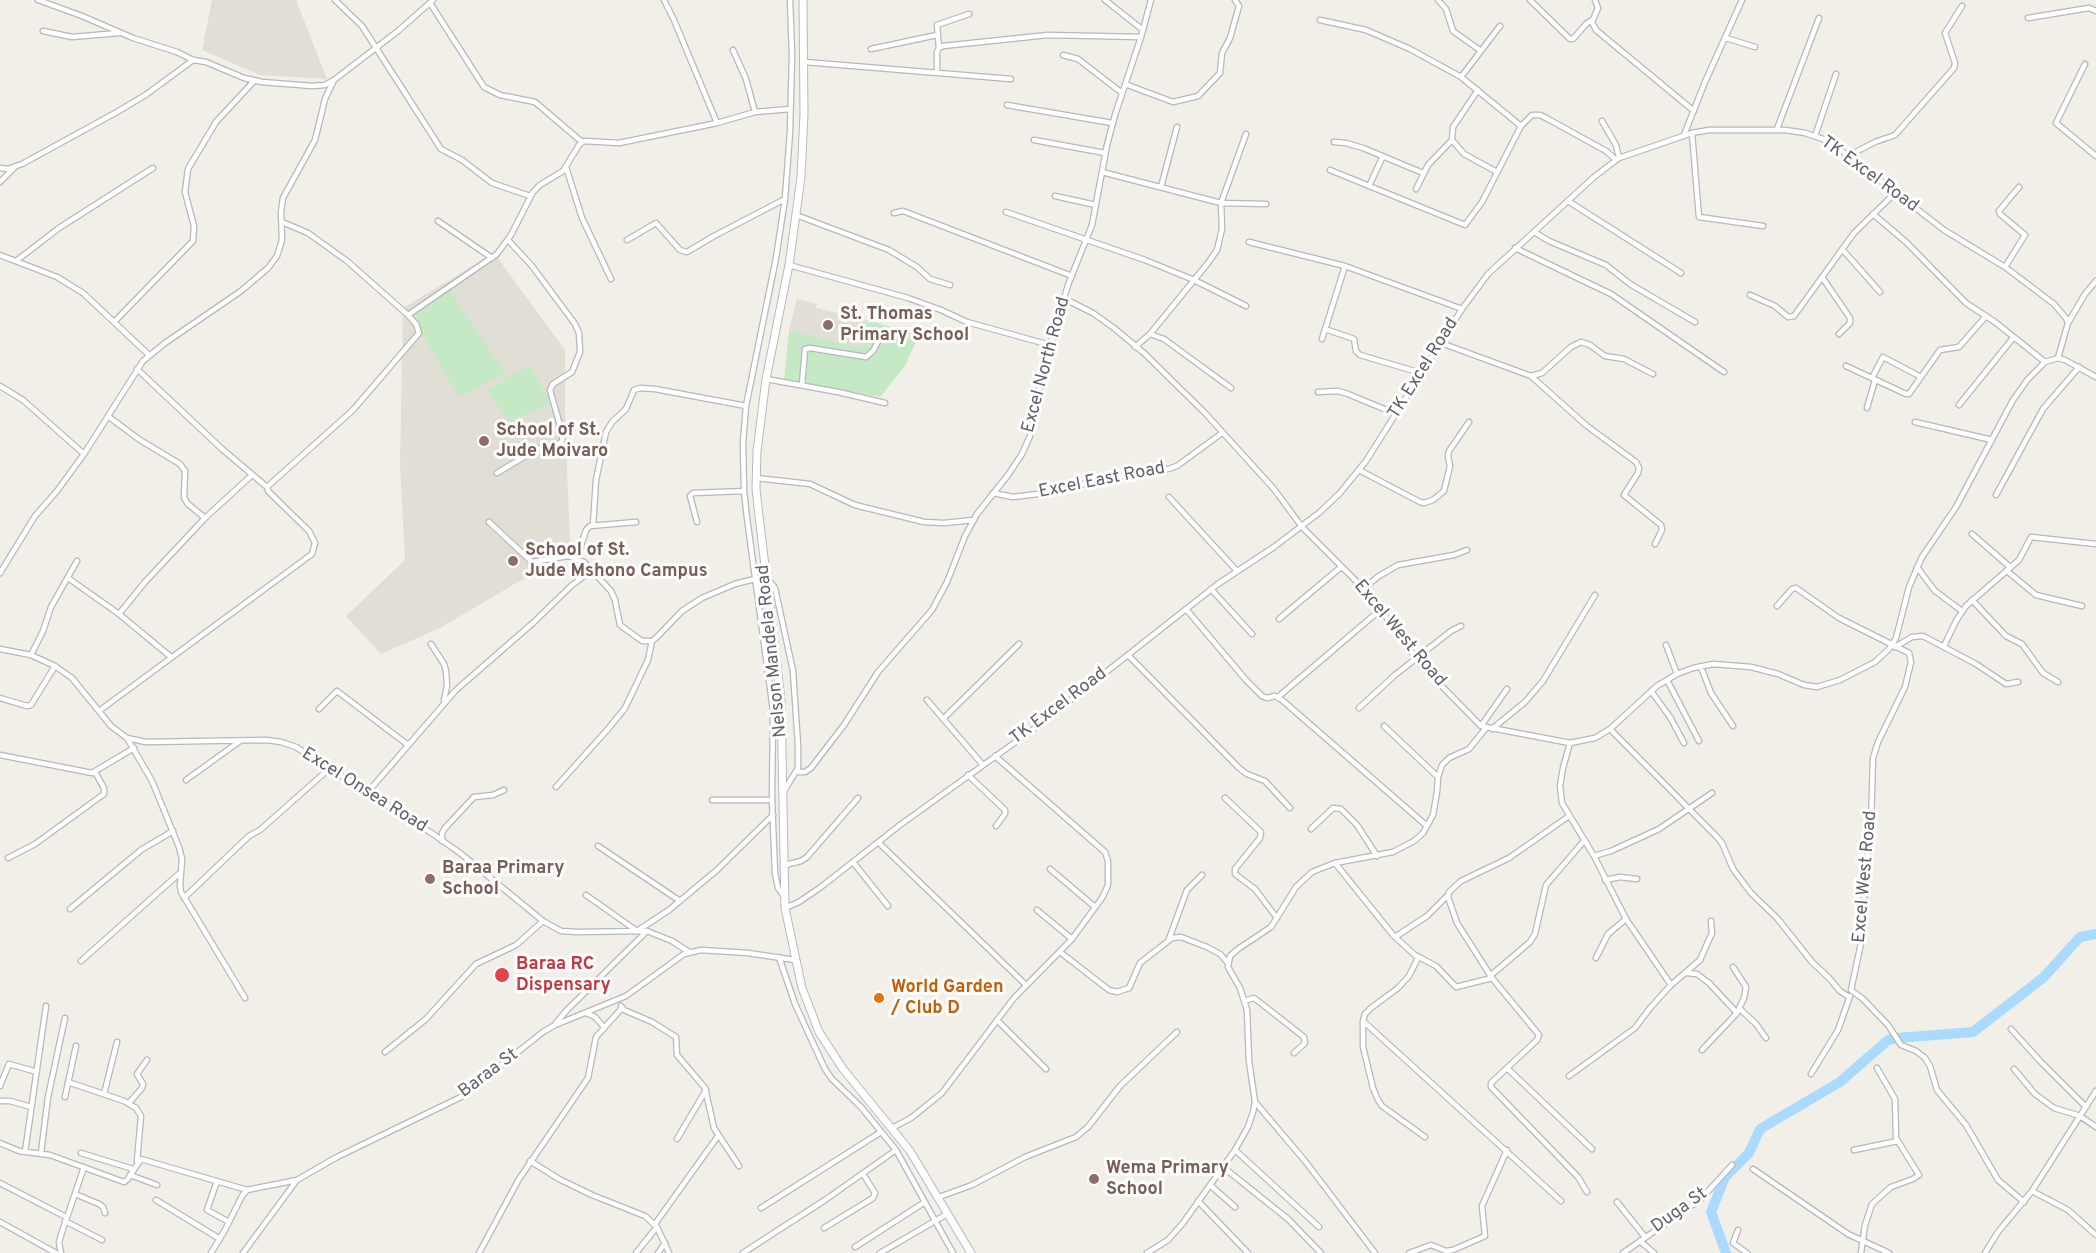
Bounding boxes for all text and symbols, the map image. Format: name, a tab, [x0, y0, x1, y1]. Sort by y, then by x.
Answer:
street label: TK Excel Road	[1816, 132, 1922, 218]
street label: Excel North Road	[1018, 295, 1076, 435]
place label: St. Thomas Primary School	[840, 304, 969, 346]
street label: TK Excel Road	[1384, 314, 1464, 424]
marker: St. Thomas Primary School	[821, 318, 835, 332]
place label: School of St. Jude Moivaro	[496, 420, 608, 462]
marker: School of St. Jude Moivaro	[477, 434, 491, 448]
street label: Excel East Road	[1037, 458, 1167, 504]
place label: School of St. Jude Mshono Campus	[525, 540, 708, 582]
marker: School of St. Jude Mshono Campus	[506, 554, 520, 568]
street label: Nelson Mandela Road	[753, 564, 793, 738]
street label: Excel West Road	[1348, 576, 1450, 692]
street label: TK Excel Road	[1006, 664, 1112, 750]
street label: Excel Onsea Road	[297, 744, 431, 838]
street label: Excel West Road	[1849, 810, 1883, 944]
place label: Baraa Primary School	[442, 858, 564, 900]
marker: Baraa Primary School	[423, 872, 437, 886]
place label: Baraa RC Dispensary	[516, 954, 611, 996]
marker: Baraa RC Dispensary	[493, 966, 511, 984]
place label: World Garden / Club D	[891, 977, 1004, 1020]
marker: World Garden / Club D	[872, 991, 886, 1005]
street label: Baraa St	[455, 1045, 523, 1103]
place label: Wema Primary School	[1106, 1158, 1229, 1200]
marker: Wema Primary School	[1087, 1172, 1101, 1186]
street label: Duga St	[1648, 1184, 1712, 1238]

